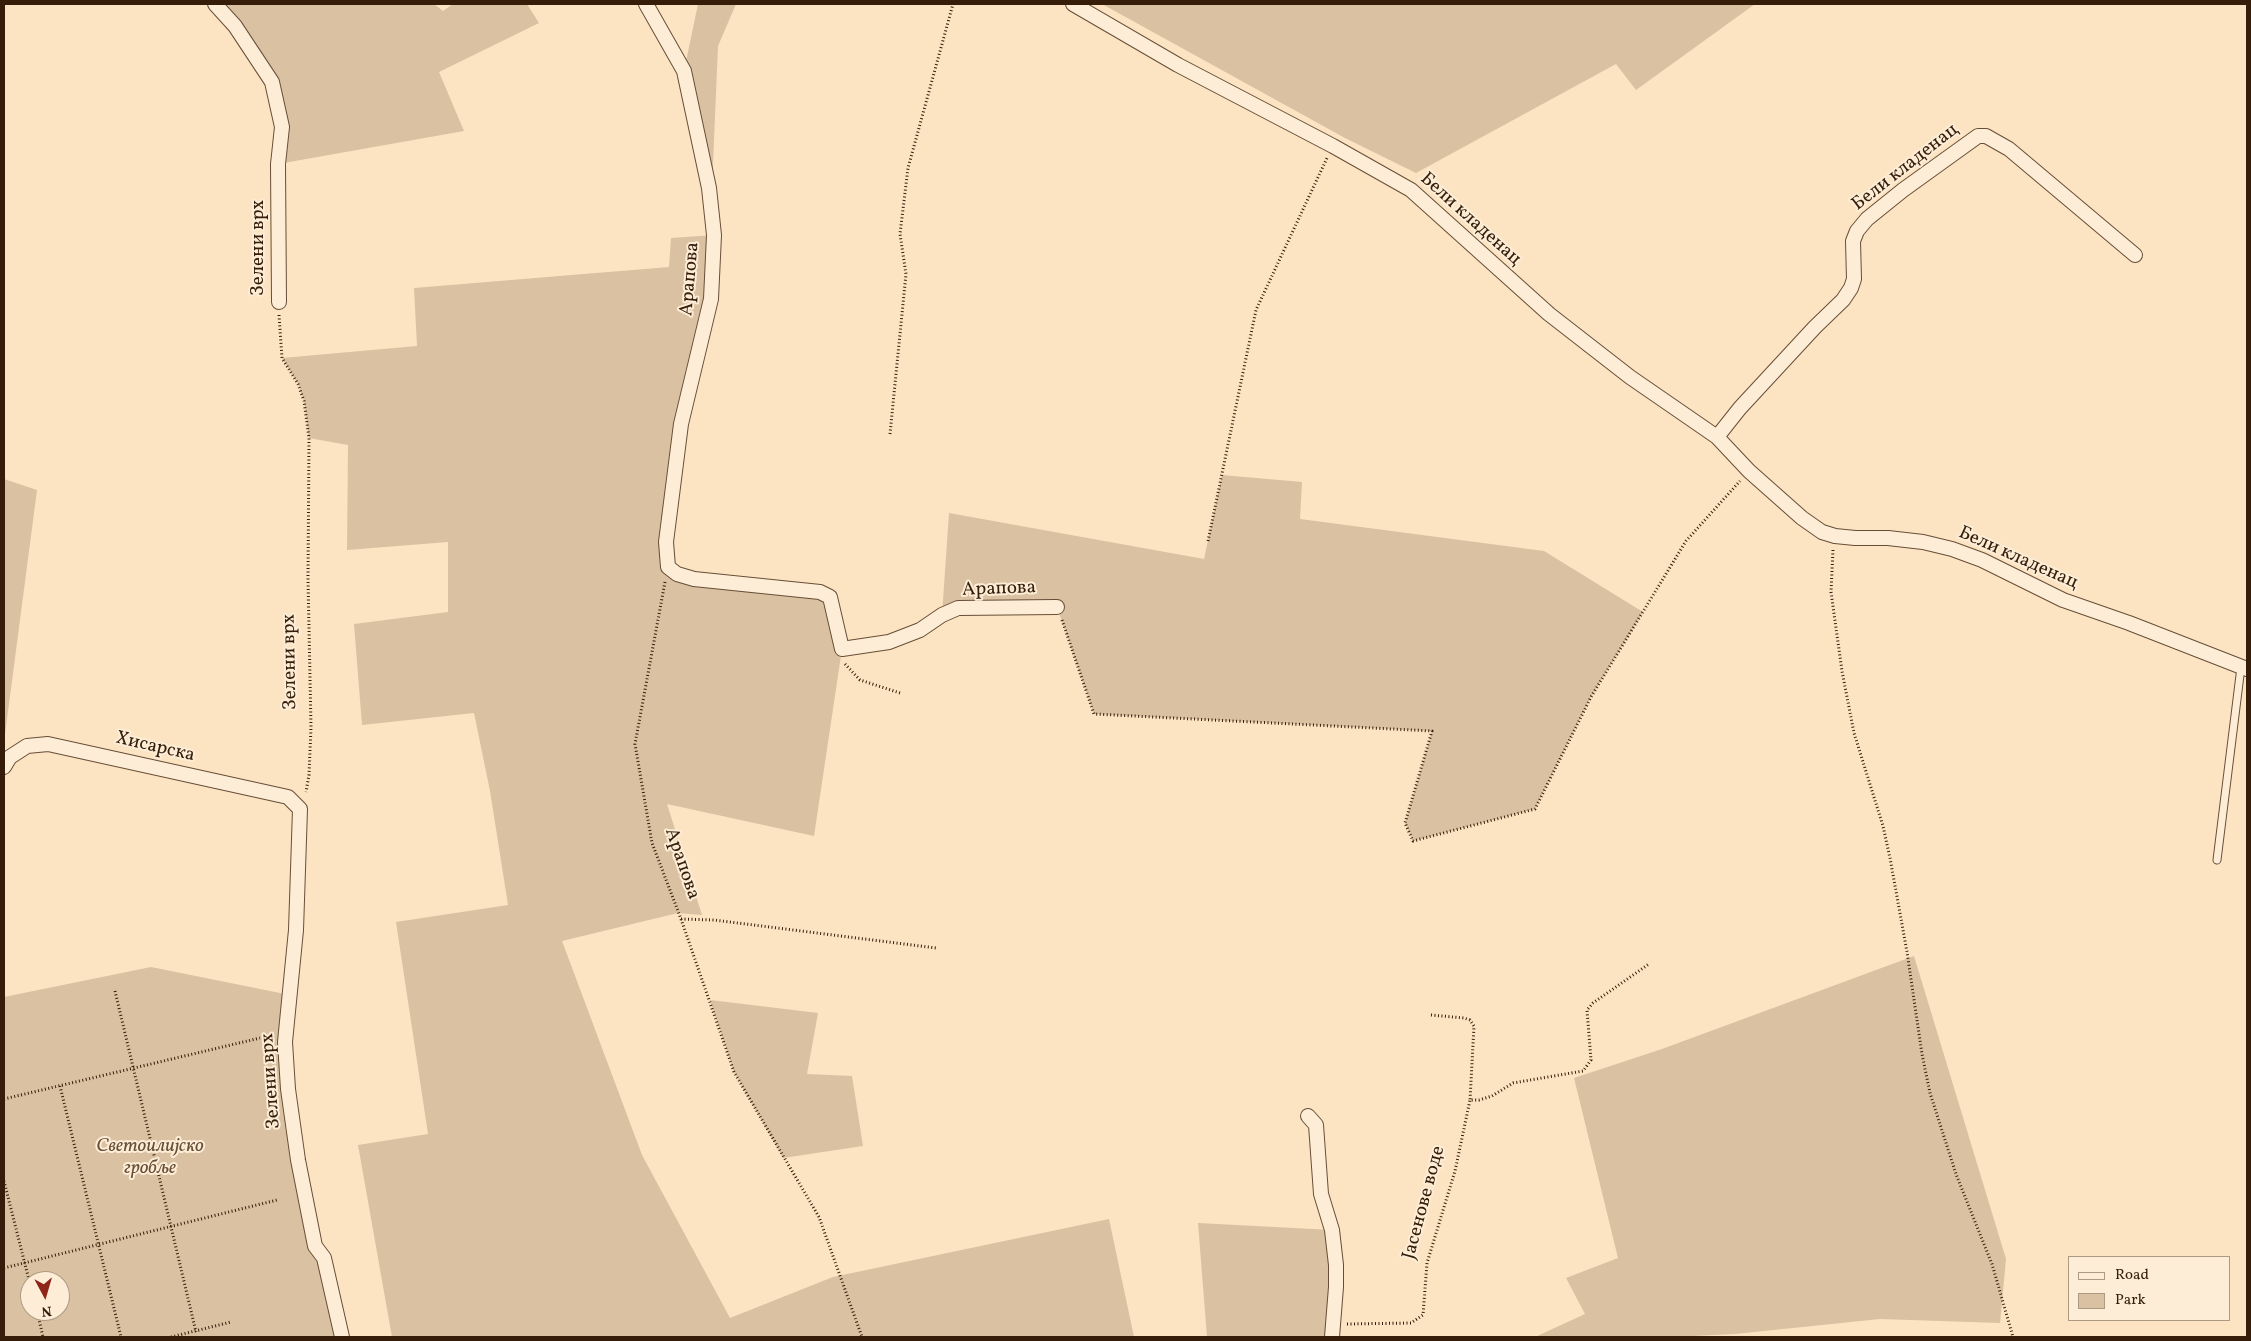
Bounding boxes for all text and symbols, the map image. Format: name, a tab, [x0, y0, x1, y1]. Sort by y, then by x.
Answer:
street label: Бели кладенац	[1848, 119, 1964, 217]
street label: Бели кладенац	[1414, 168, 1526, 272]
street label: Зелени врх	[249, 200, 271, 296]
street label: Арапова	[676, 241, 706, 317]
street label: Бели кладенац	[1954, 522, 2082, 596]
street label: Арапова	[962, 577, 1036, 603]
street label: Зелени врх	[279, 614, 303, 710]
street label: Хисарска	[113, 728, 197, 768]
street label: Арапова	[658, 825, 704, 903]
street label: Зелени врх	[257, 1032, 287, 1130]
park label: Светоилијско гробље	[96, 1137, 204, 1181]
street label: Јасенове воде	[1399, 1144, 1451, 1262]
legend	[2068, 1256, 2231, 1321]
text: Road	[2115, 1265, 2149, 1286]
north arrow	[20, 1271, 70, 1321]
text: Park	[2115, 1290, 2146, 1311]
text: N	[40, 1300, 53, 1320]

